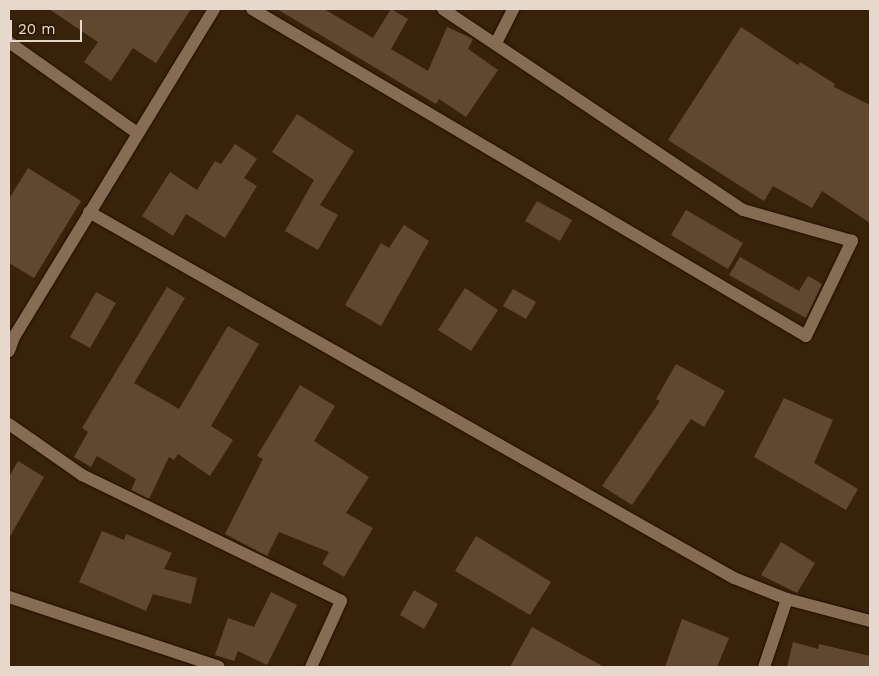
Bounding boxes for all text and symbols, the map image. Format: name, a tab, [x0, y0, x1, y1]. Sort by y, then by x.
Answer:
scale bar	[12, 10, 85, 42]
text: 20 m	[18, 20, 56, 38]

